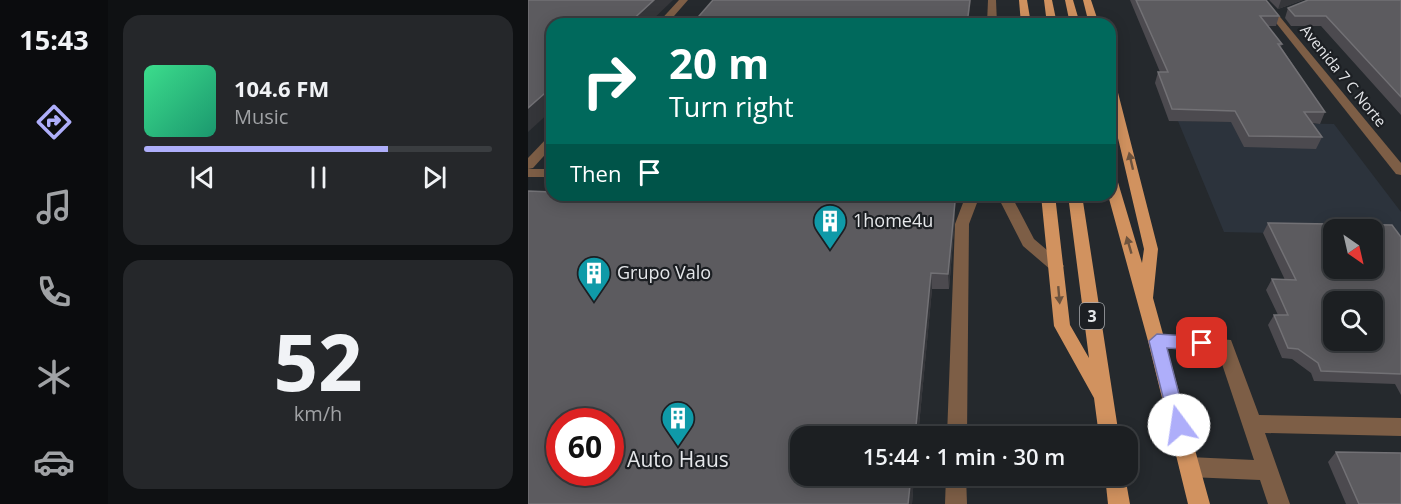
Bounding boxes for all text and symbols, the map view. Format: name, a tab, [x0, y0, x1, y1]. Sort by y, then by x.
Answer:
street label: Avenida 7 C Norte	[1296, 20, 1391, 131]
text: 15:43	[19, 21, 89, 58]
text: 20 m	[669, 34, 769, 91]
icon: right	[570, 42, 648, 120]
text: 104.6 FM	[234, 73, 329, 103]
text: Turn right	[669, 88, 794, 125]
icon: directions	[33, 101, 75, 143]
text: Music	[234, 103, 288, 130]
one-way arrow	[1125, 152, 1135, 170]
icon: arrive	[633, 156, 666, 189]
text: Then	[570, 158, 621, 188]
icon: previous	[186, 161, 219, 194]
icon: pause	[302, 161, 335, 194]
icon: next	[418, 161, 451, 194]
icon: music	[33, 186, 75, 228]
building icon: 1home4u	[812, 203, 848, 250]
place label: 1home4u	[853, 208, 933, 232]
north arrow	[1323, 219, 1383, 279]
map controls	[1323, 219, 1383, 351]
one-way arrow	[1124, 236, 1133, 254]
building icon: Grupo Valo	[576, 255, 612, 302]
place label: Grupo Valo	[617, 260, 711, 284]
icon: phone	[33, 271, 75, 313]
one-way arrow	[1054, 285, 1064, 304]
button: search	[1323, 291, 1383, 351]
road number: 3	[1080, 303, 1104, 329]
text: 52	[273, 308, 363, 414]
pin	[1176, 317, 1227, 368]
icon: arrive	[1185, 326, 1218, 359]
icon: climate	[33, 356, 75, 398]
position arrow	[1147, 393, 1211, 457]
text: km/h	[294, 400, 342, 427]
building icon: Auto Haus	[660, 400, 696, 447]
speed limit sign: 60	[546, 408, 624, 486]
icon: car	[33, 441, 75, 483]
text: 15:44 · 1 min · 30 m	[863, 441, 1065, 471]
place label: Auto Haus	[627, 445, 729, 473]

